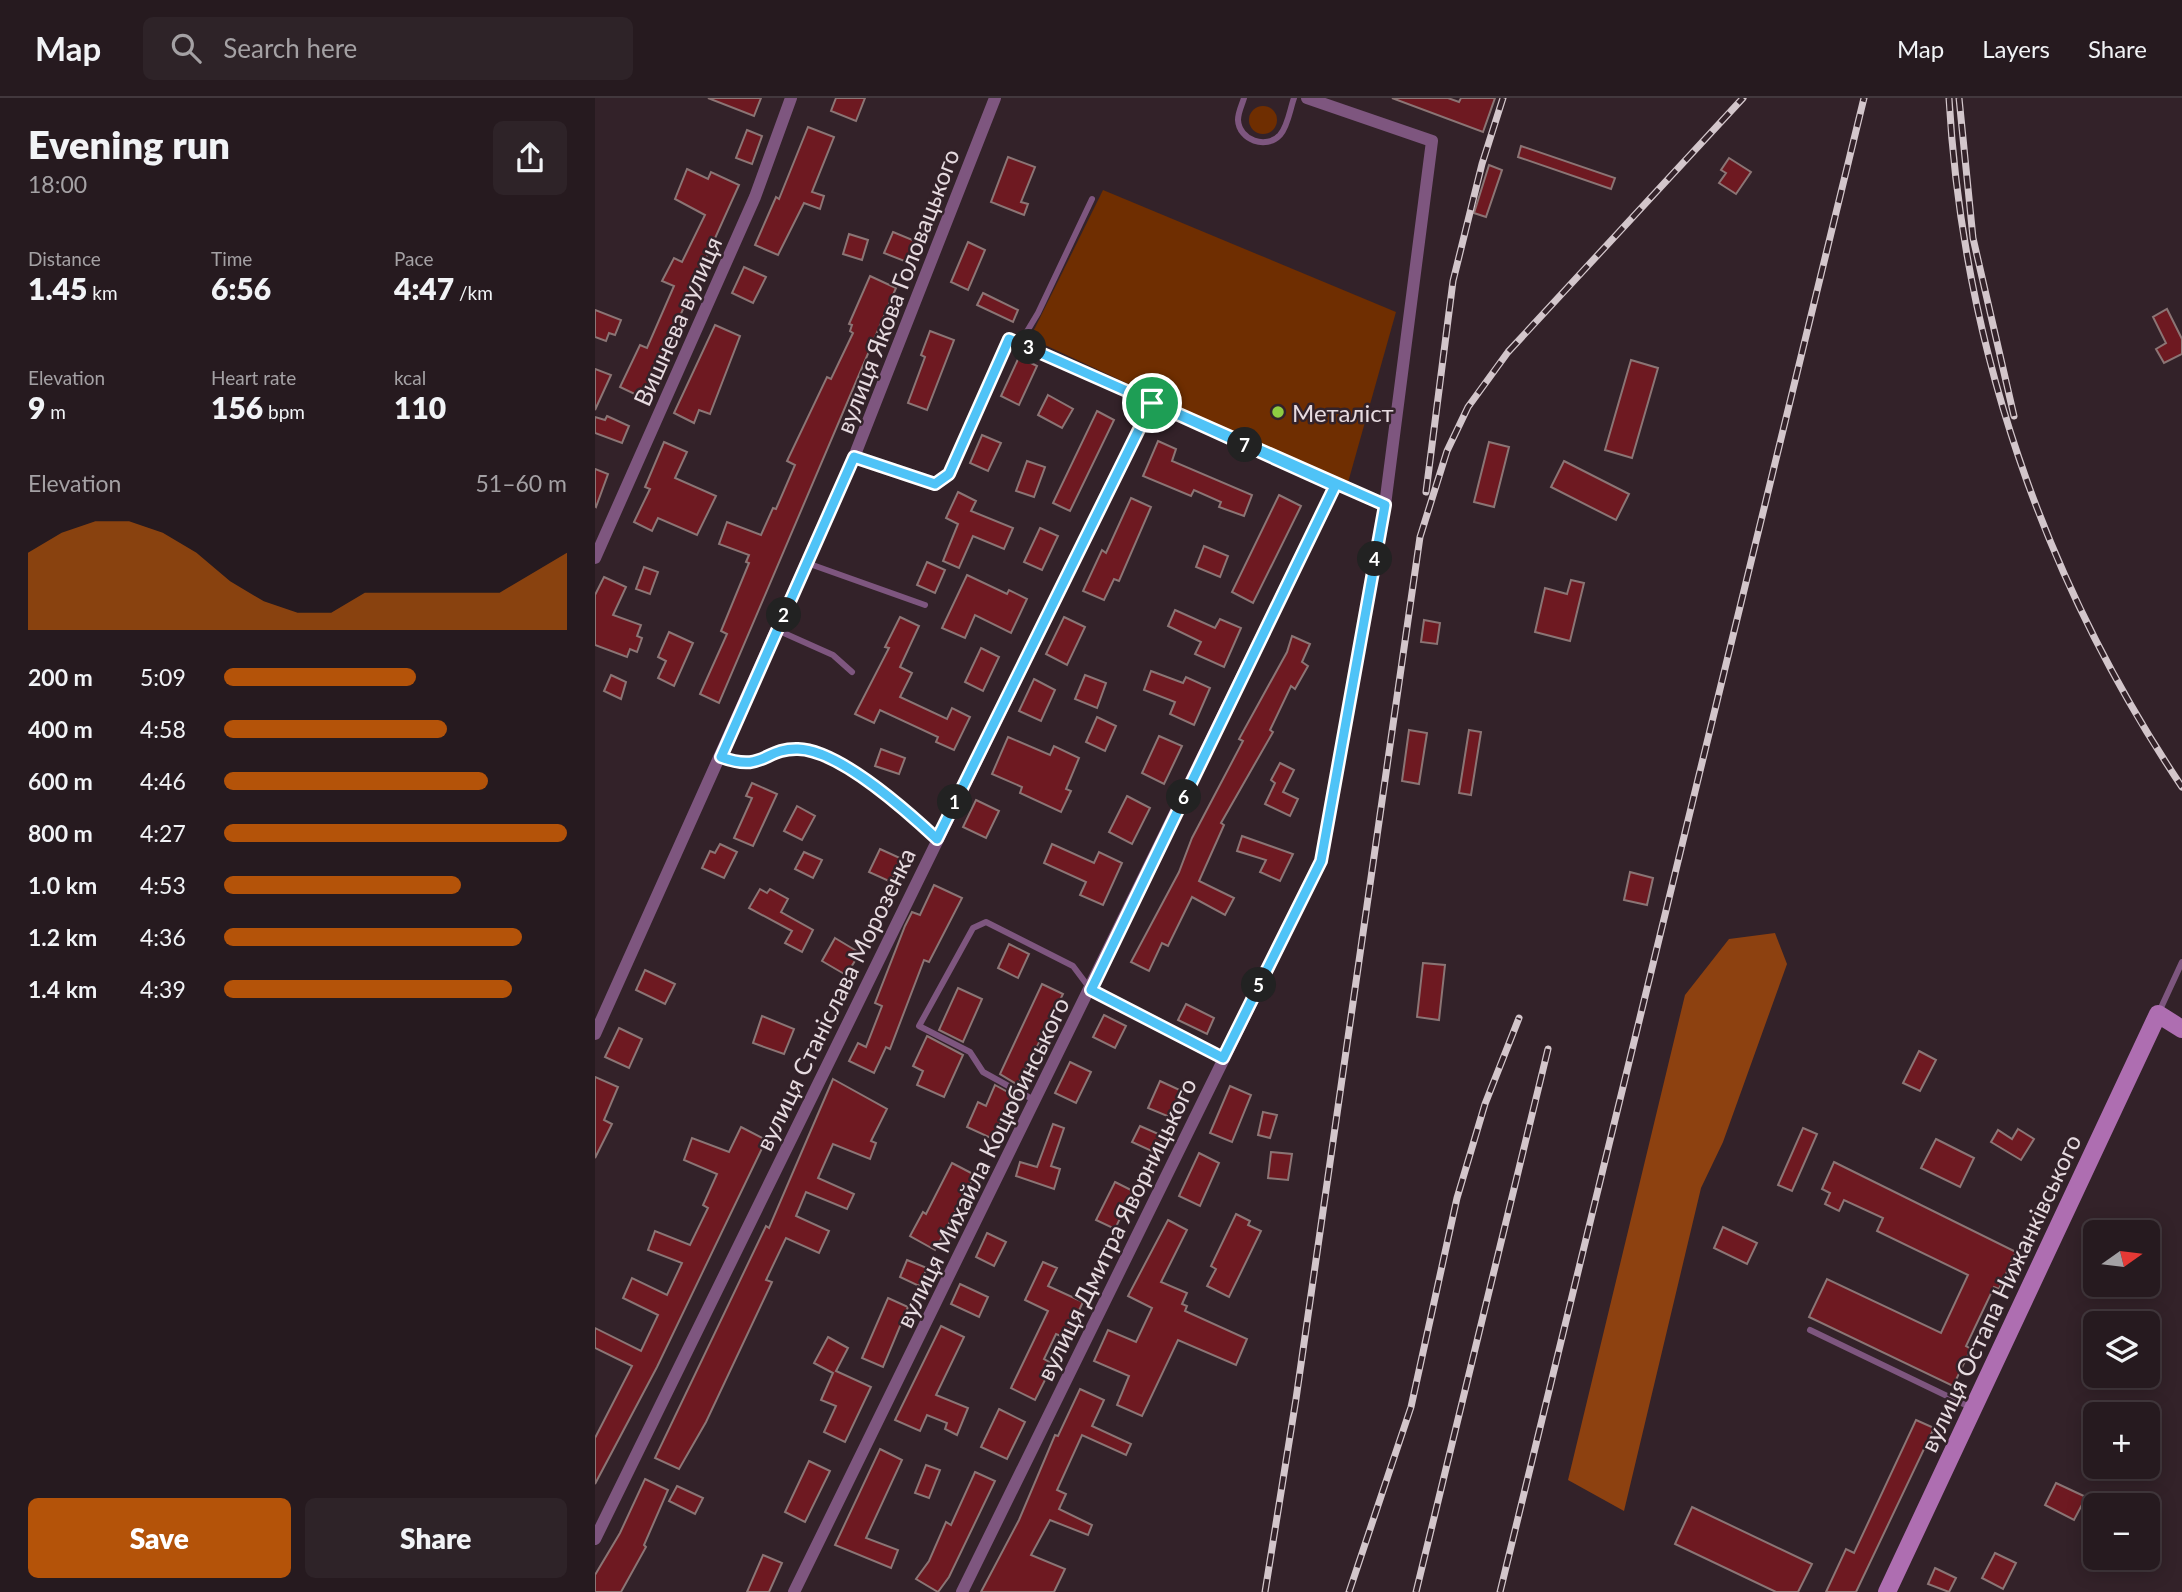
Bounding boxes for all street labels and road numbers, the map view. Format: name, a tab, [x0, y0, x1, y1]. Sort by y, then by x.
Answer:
street label: вулиця Якова Головацького	[829, 145, 965, 437]
street label: Вишнева вулиця	[627, 232, 727, 410]
street label: вулиця Станіслава Морозенка	[749, 843, 921, 1155]
street label: вулиця Михайла Коцюбинського	[889, 992, 1075, 1332]
street label: вулиця Дмитра Яворницького	[1030, 1073, 1202, 1385]
street label: вулиця Остапа Нижанківського	[1914, 1130, 2086, 1456]

